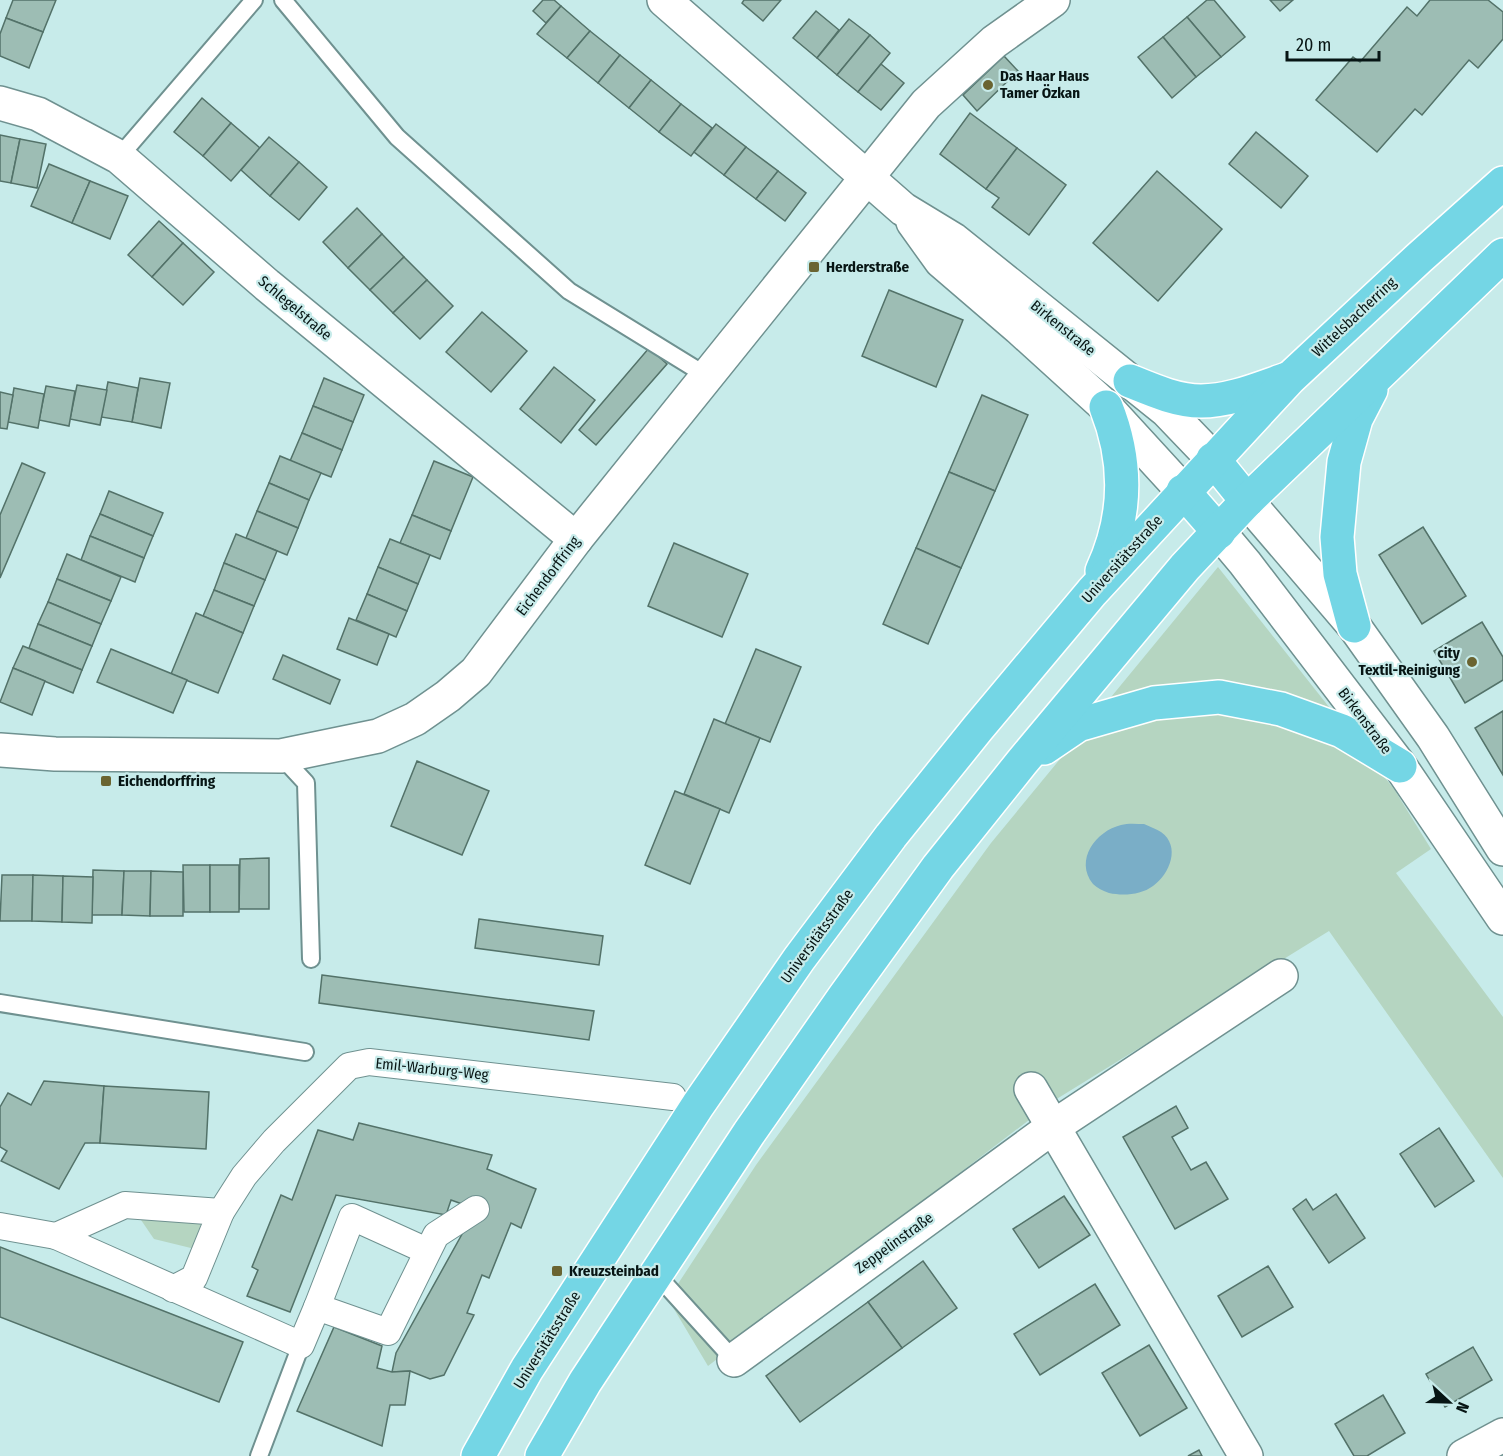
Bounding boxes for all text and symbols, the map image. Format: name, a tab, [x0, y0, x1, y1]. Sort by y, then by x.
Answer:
scale bar	[1287, 24, 1378, 62]
text: 20 m	[1296, 34, 1331, 56]
place label: Das Haar Haus Tamer Özkan	[1000, 67, 1090, 102]
marker: Das Haar Haus Tamer Özkan	[981, 78, 995, 92]
place label: Herderstraße	[826, 258, 909, 276]
marker: Herderstraße	[807, 260, 821, 274]
street label: Schlegelstraße	[255, 272, 335, 344]
street label: Wittelsbacherring	[1308, 273, 1400, 361]
street label: Birkenstraße	[1027, 296, 1099, 360]
street label: Universitätsstraße	[1078, 511, 1166, 607]
street label: Eichendorffring	[512, 533, 584, 619]
place label: city Textil-Reinigung	[1358, 644, 1461, 679]
marker: city Textil-Reinigung	[1465, 655, 1479, 669]
street label: Birkenstraße	[1334, 684, 1396, 758]
place label: Eichendorffring	[118, 772, 216, 790]
marker: Eichendorffring	[99, 774, 113, 788]
street label: Universitätsstraße	[777, 885, 857, 987]
street label: Emil-Warburg-Weg	[374, 1054, 490, 1084]
street label: Zeppelinstraße	[851, 1209, 937, 1277]
place label: Kreuzsteinbad	[569, 1262, 659, 1280]
marker: Kreuzsteinbad	[550, 1264, 564, 1278]
street label: Universitätsstraße	[510, 1288, 584, 1392]
north arrow	[1419, 1372, 1479, 1432]
text: N	[1452, 1399, 1473, 1415]

